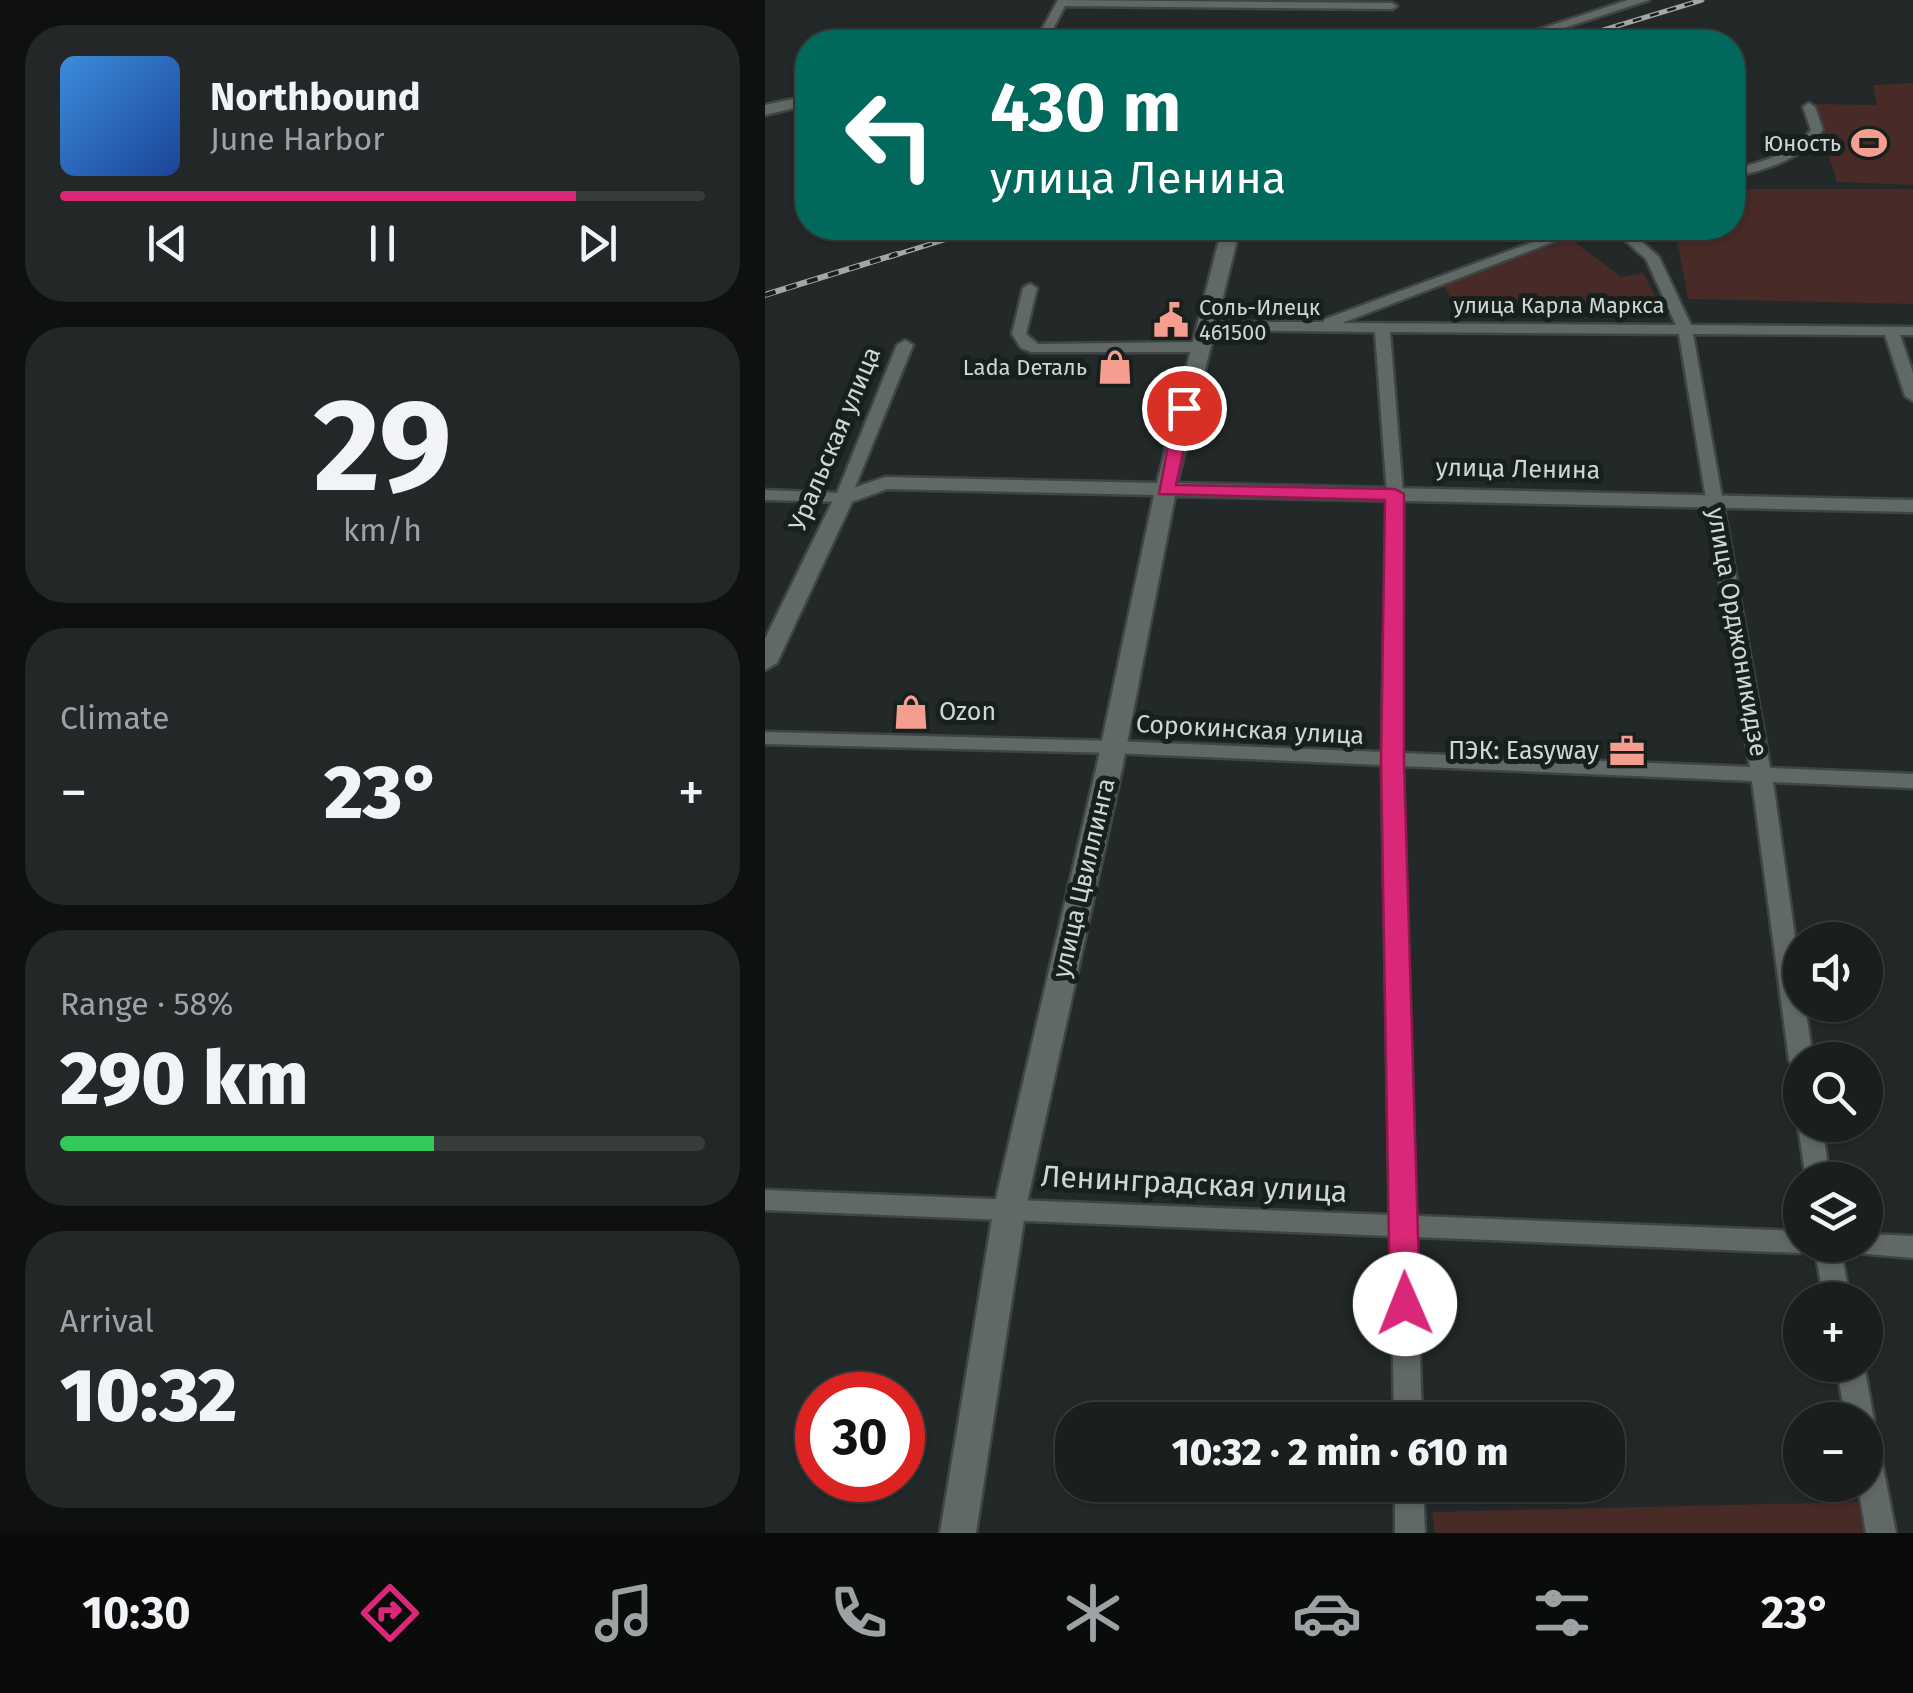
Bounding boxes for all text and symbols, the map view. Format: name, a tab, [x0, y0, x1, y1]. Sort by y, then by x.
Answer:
text: 430 m	[990, 66, 1182, 150]
icon: left	[825, 70, 955, 200]
text: Northbound	[210, 74, 421, 120]
text: June Harbor	[210, 120, 385, 158]
sports icon: Юность	[1850, 124, 1888, 162]
place label: Юность	[1764, 130, 1841, 157]
text: улица Ленина	[990, 151, 1286, 205]
icon: previous	[140, 216, 195, 271]
icon: pause	[355, 216, 410, 271]
icon: next	[570, 216, 625, 271]
street label: улица Карла Маркса	[1454, 292, 1664, 319]
place label: Соль-Илецк 461500	[1199, 294, 1321, 346]
public building icon: Соль-Илецк 461500	[1152, 301, 1190, 339]
street label: Уральская улица	[783, 342, 887, 536]
shop icon: Lada Dеталь	[1096, 348, 1134, 386]
place label: Lada Dеталь	[963, 354, 1087, 381]
pin	[1142, 366, 1227, 451]
text: 29	[313, 368, 452, 524]
icon: arrive	[1157, 381, 1212, 436]
street label: улица Ленина	[1435, 453, 1601, 485]
street label: улица Орджоникидзе	[1700, 505, 1774, 759]
text: km/h	[343, 511, 422, 549]
shop icon: Ozon	[892, 693, 930, 731]
place label: Ozon	[939, 697, 996, 727]
text: Climate	[60, 699, 169, 737]
street label: Сорокинская улица	[1135, 709, 1365, 751]
office icon: ПЭК: Easyway	[1608, 732, 1646, 770]
place label: ПЭК: Easyway	[1448, 736, 1600, 766]
text: 23°	[324, 748, 441, 838]
text: −	[60, 760, 88, 826]
text: +	[678, 760, 705, 826]
street label: улица Цвиллинга	[1046, 775, 1122, 981]
map controls	[1783, 922, 1883, 1502]
button: sound	[1783, 922, 1883, 1022]
text: Range · 58%	[60, 985, 234, 1023]
text: 290 km	[60, 1034, 308, 1124]
button: search	[1783, 1042, 1883, 1142]
street label: Ленинградская улица	[1040, 1158, 1348, 1210]
button: layers	[1783, 1162, 1883, 1262]
position arrow	[1353, 1252, 1457, 1356]
button: +	[1783, 1282, 1883, 1382]
text: Arrival	[60, 1302, 154, 1340]
text: 10:32	[60, 1351, 237, 1441]
speed limit sign: 30	[795, 1372, 925, 1502]
button: −	[1783, 1402, 1883, 1502]
text: 10:32 · 2 min · 610 m	[1172, 1429, 1508, 1475]
icon: directions	[355, 1578, 425, 1648]
icon: music	[589, 1578, 659, 1648]
icon: phone	[824, 1578, 894, 1648]
icon: climate	[1058, 1578, 1128, 1648]
icon: car	[1292, 1578, 1362, 1648]
icon: filters	[1527, 1578, 1597, 1648]
text: 10:30	[82, 1586, 191, 1640]
text: 23°	[1761, 1586, 1831, 1640]

